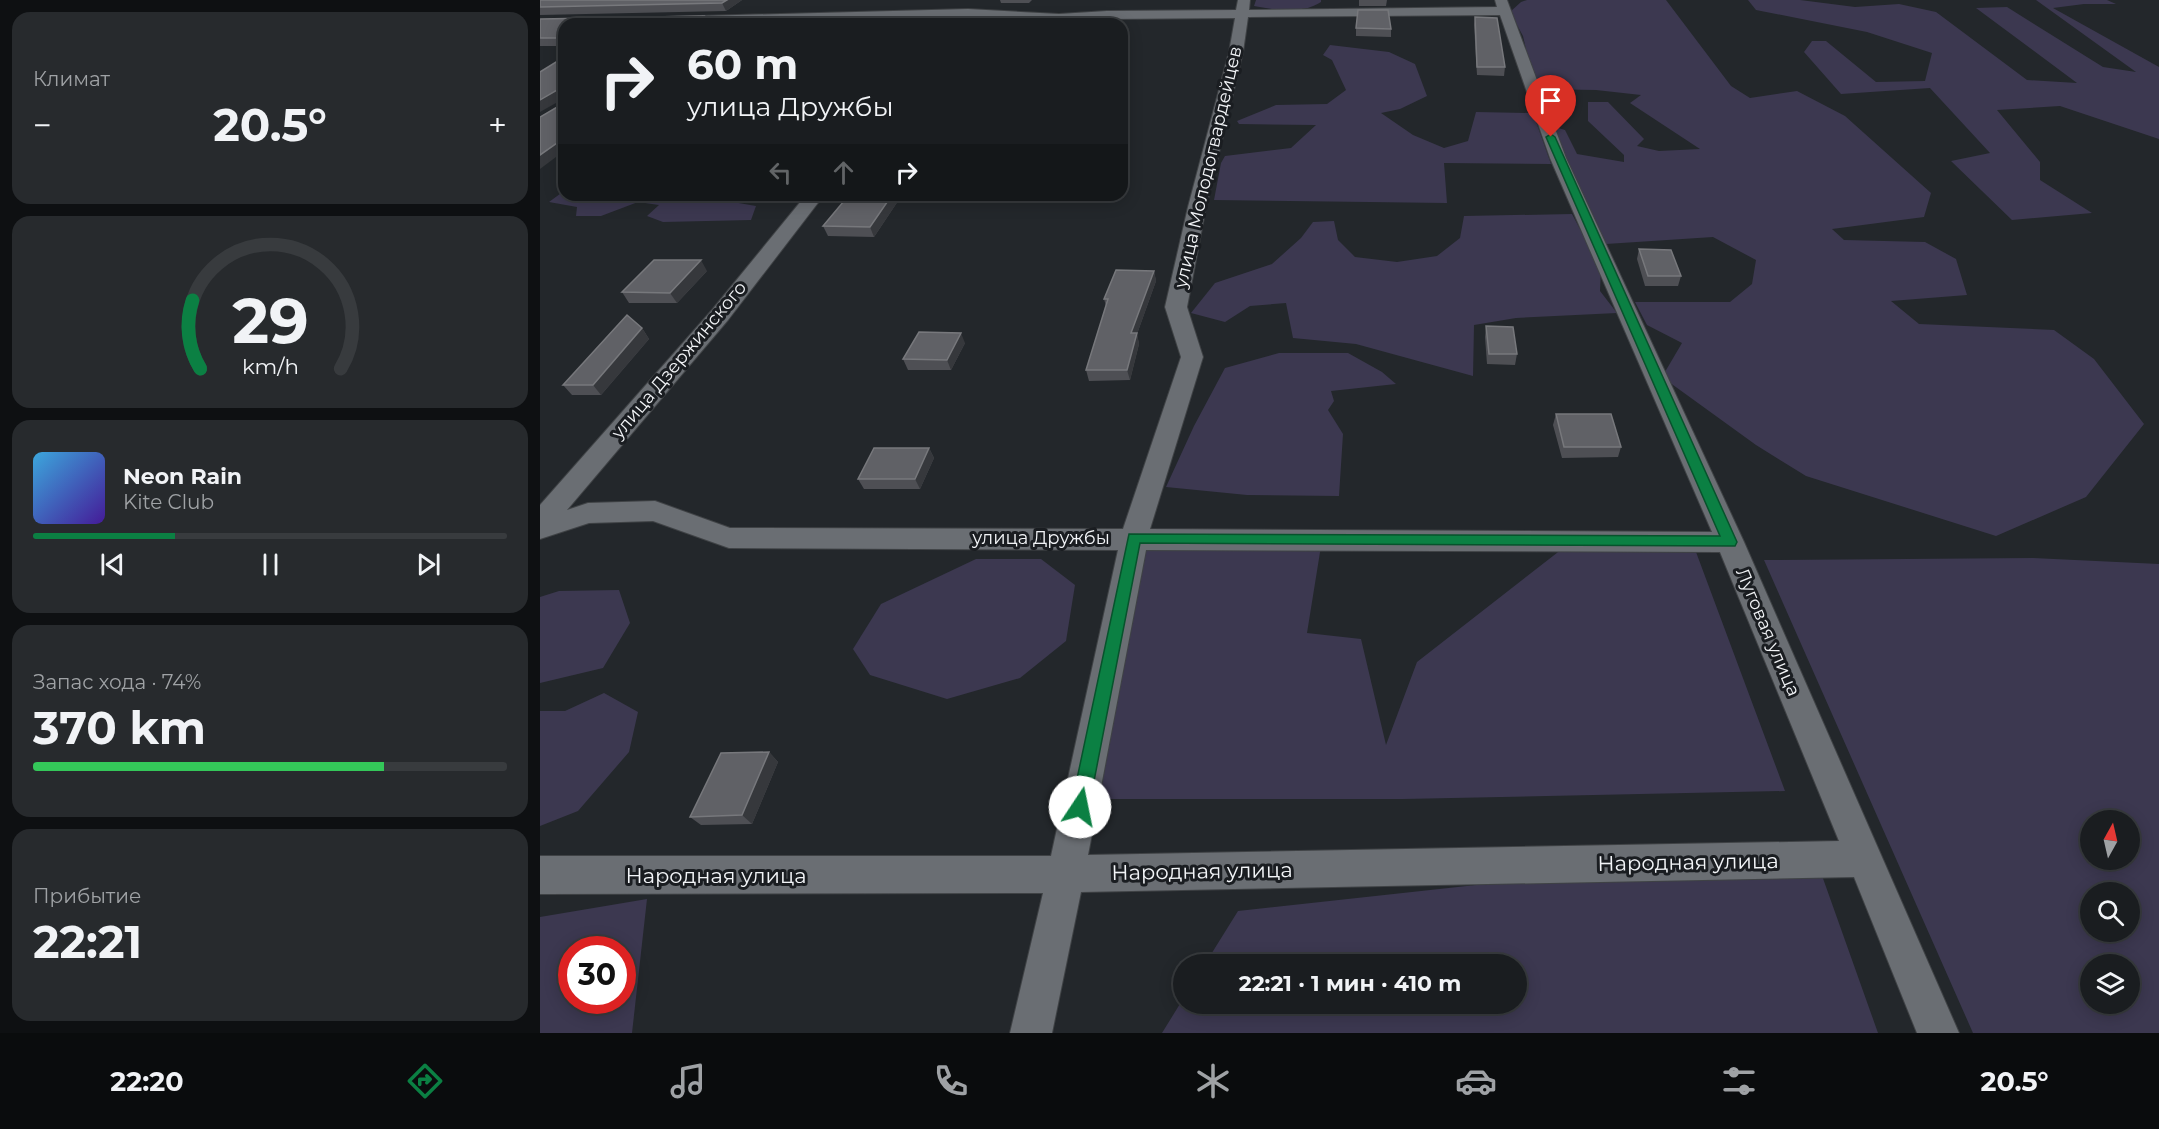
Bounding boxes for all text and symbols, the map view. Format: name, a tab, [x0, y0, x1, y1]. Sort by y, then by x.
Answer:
text: 60 m	[687, 38, 798, 90]
icon: right	[588, 42, 666, 120]
street label: улица Молодогвардейцев	[1169, 44, 1247, 291]
text: Климат	[33, 67, 110, 91]
pin	[1525, 75, 1576, 137]
icon: arrive	[1534, 84, 1567, 117]
text: улица Дружбы	[687, 90, 894, 123]
text: 20.5°	[213, 97, 327, 152]
text: −	[33, 105, 52, 145]
text: +	[488, 105, 507, 145]
icon: left	[764, 156, 797, 189]
icon: ahead	[827, 156, 860, 189]
icon: right	[890, 156, 923, 189]
street label: улица Дзержинского	[606, 277, 751, 444]
text: 29	[232, 283, 308, 359]
text: km/h	[241, 354, 299, 380]
text: Neon Rain	[123, 463, 242, 490]
text: Kite Club	[123, 490, 214, 514]
street label: улица Дружбы	[971, 527, 1110, 549]
icon: previous	[96, 548, 129, 581]
icon: pause	[254, 548, 287, 581]
icon: next	[412, 548, 445, 581]
street label: Луговая улица	[1731, 565, 1805, 699]
text: Запас хода · 74%	[33, 670, 201, 694]
text: 370 km	[33, 700, 206, 755]
position arrow	[1048, 775, 1112, 839]
north arrow	[2080, 810, 2140, 870]
map controls	[2080, 810, 2140, 1014]
street label: Народная улица	[1597, 848, 1779, 876]
street label: Народная улица	[1111, 857, 1293, 885]
street label: Народная улица	[625, 863, 807, 888]
button: search	[2080, 882, 2140, 942]
text: Прибытие	[33, 884, 141, 908]
text: 22:21	[33, 914, 142, 969]
speed limit sign: 30	[558, 936, 636, 1014]
button: layers	[2080, 954, 2140, 1014]
text: 22:21 · 1 мин · 410 m	[1239, 970, 1461, 997]
icon: directions	[404, 1060, 446, 1102]
icon: music	[667, 1060, 709, 1102]
icon: phone	[930, 1060, 972, 1102]
icon: climate	[1192, 1060, 1234, 1102]
icon: car	[1455, 1060, 1497, 1102]
icon: filters	[1718, 1060, 1760, 1102]
text: 22:20	[110, 1065, 184, 1098]
text: 20.5°	[1980, 1065, 2049, 1098]

